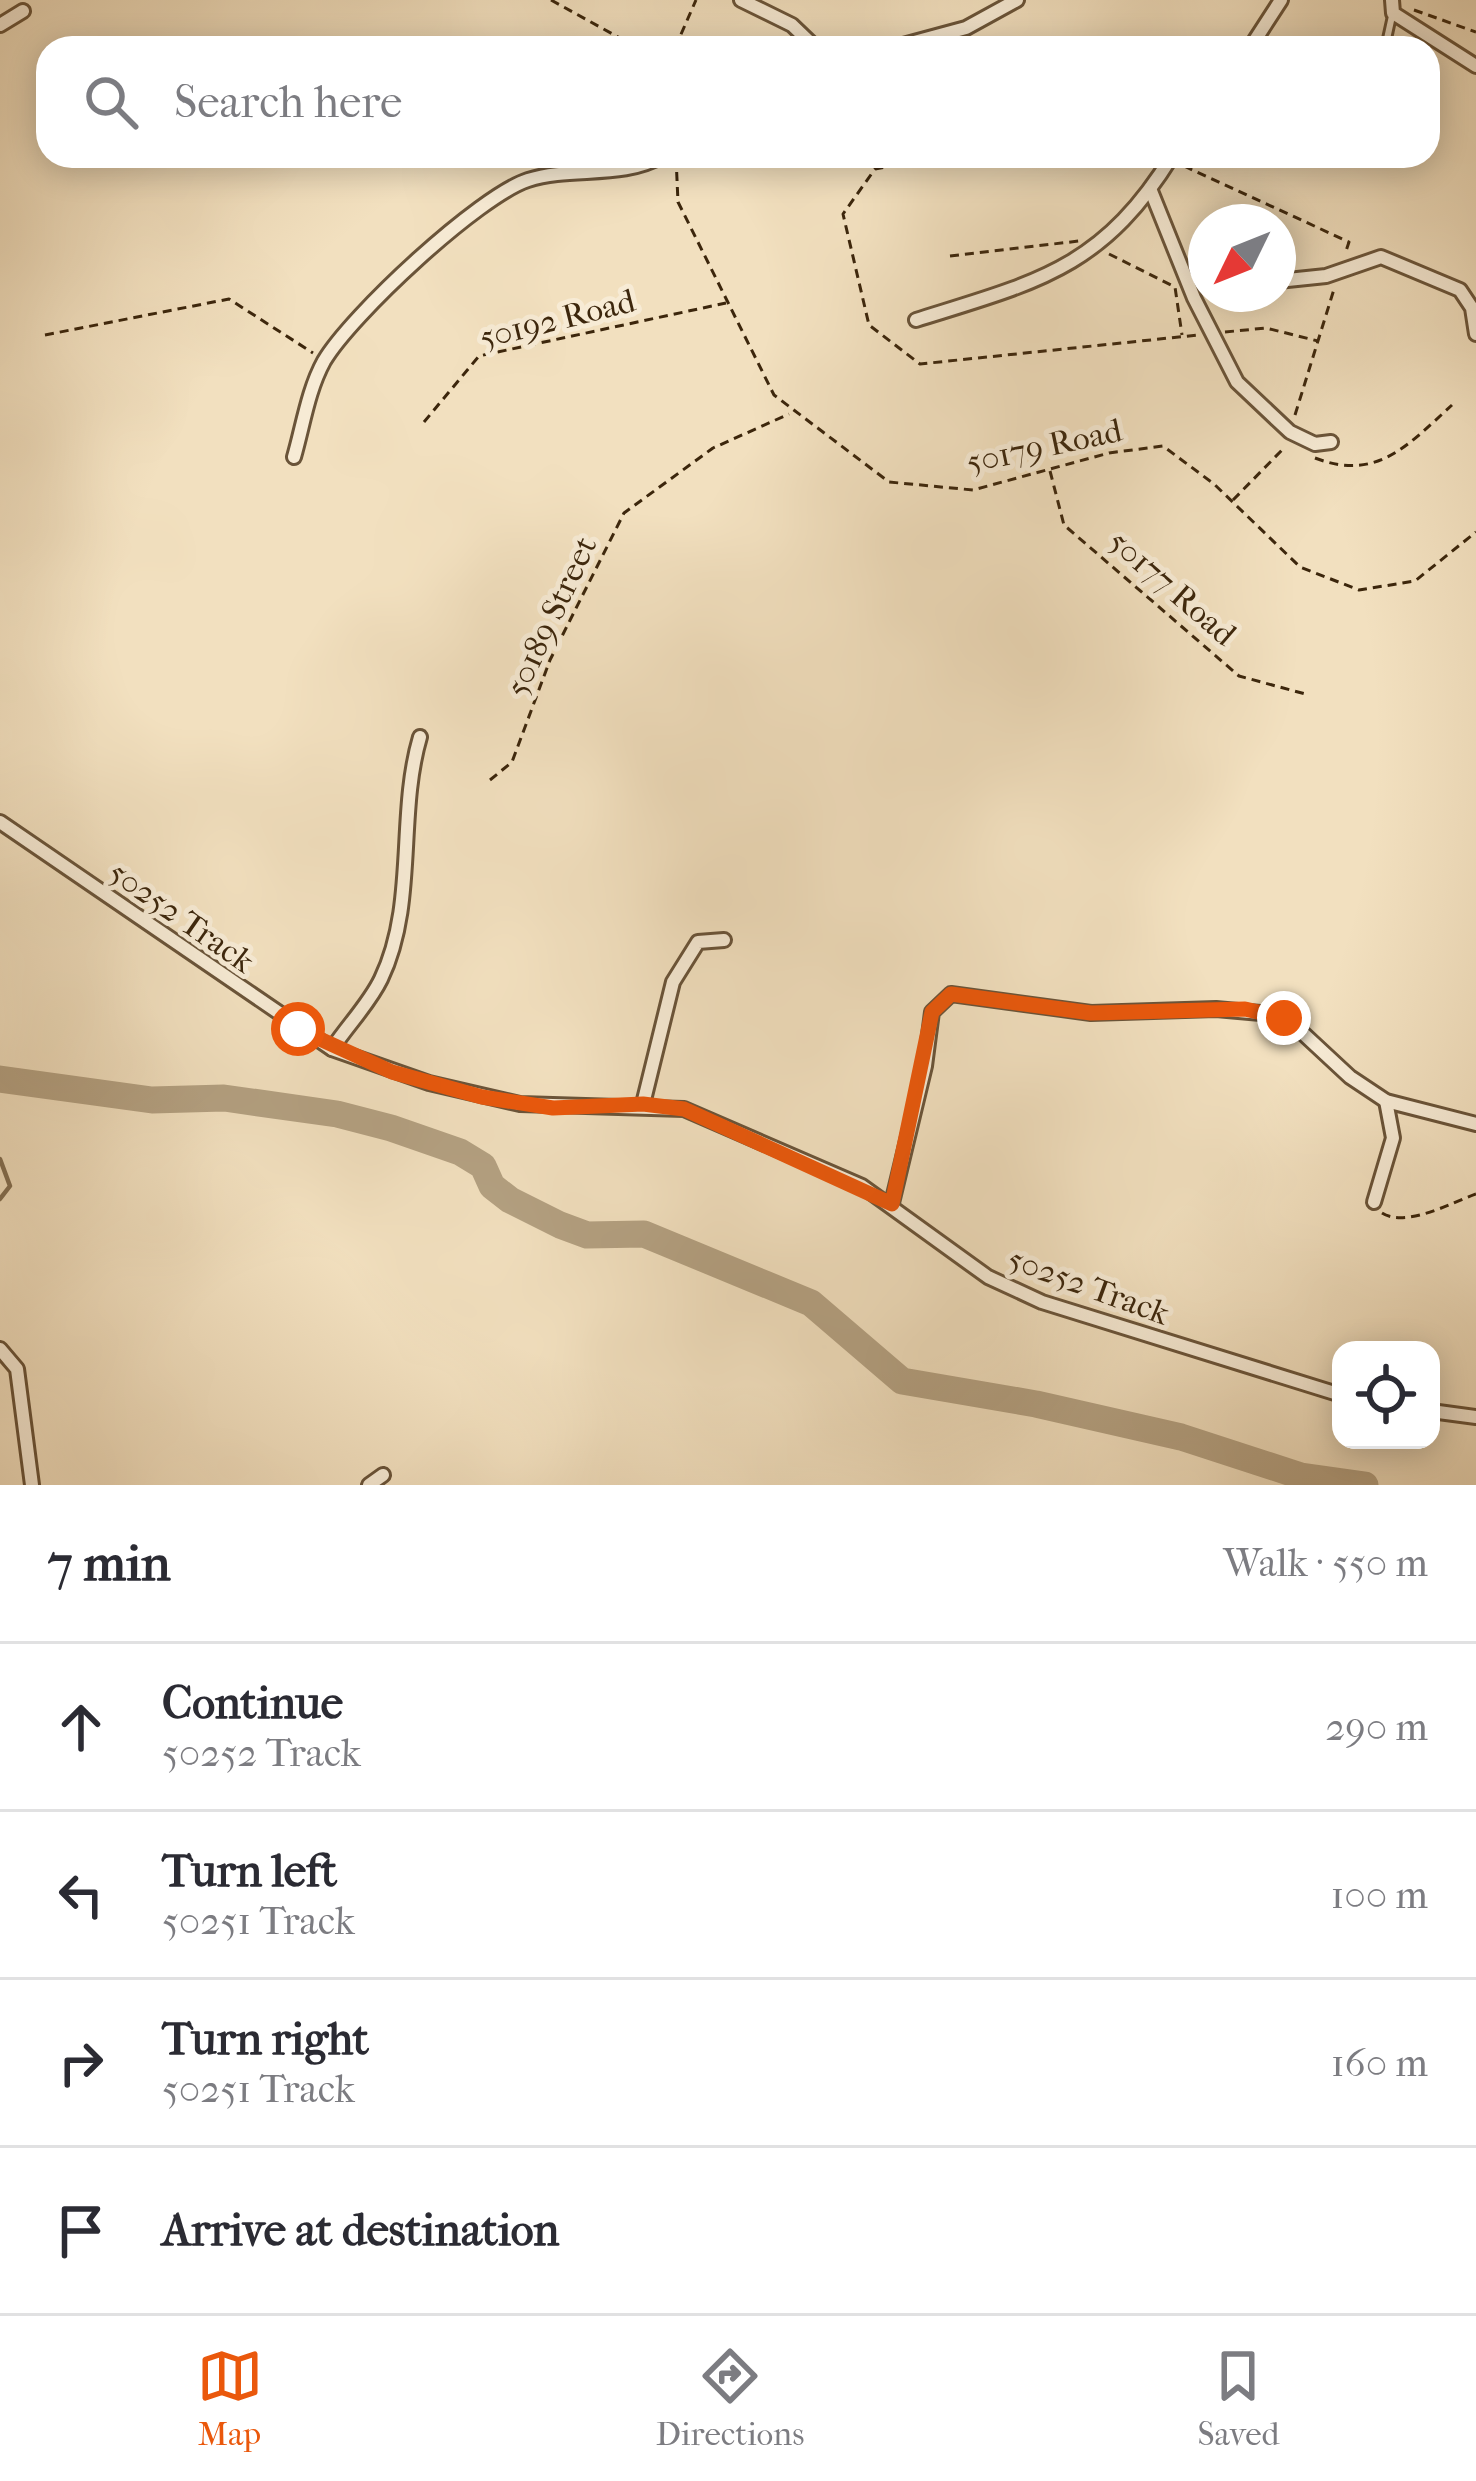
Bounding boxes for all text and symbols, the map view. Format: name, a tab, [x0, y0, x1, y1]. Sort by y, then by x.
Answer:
search box	[36, 36, 1440, 168]
icon: search	[78, 69, 144, 135]
text: Search here	[174, 76, 402, 129]
north arrow	[1188, 204, 1296, 312]
street label: 50192 Road	[476, 281, 640, 358]
street label: 50179 Road	[963, 411, 1127, 482]
street label: 50177 Road	[1100, 522, 1245, 655]
street label: 50189 Street	[497, 530, 605, 703]
street label: 50252 Track	[101, 853, 262, 982]
route end	[1257, 991, 1311, 1045]
route start	[271, 1002, 325, 1056]
street label: 50252 Track	[1003, 1239, 1175, 1334]
map controls	[1332, 1341, 1440, 1449]
button: locate	[1332, 1341, 1440, 1449]
text: 7 min	[48, 1533, 171, 1593]
text: Walk · 550 m	[1223, 1540, 1428, 1586]
text: Continue	[162, 1677, 343, 1730]
icon: ahead	[48, 1694, 114, 1760]
text: 290 m	[1325, 1704, 1428, 1750]
text: 50252 Track	[162, 1730, 361, 1776]
text: Turn left	[162, 1845, 337, 1898]
icon: left	[48, 1862, 114, 1928]
text: 100 m	[1330, 1872, 1428, 1918]
text: 50251 Track	[162, 1898, 355, 1944]
text: Turn right	[162, 2013, 369, 2066]
icon: right	[48, 2030, 114, 2096]
text: 160 m	[1331, 2040, 1428, 2086]
text: 50251 Track	[162, 2066, 355, 2112]
icon: arrive	[48, 2198, 114, 2264]
text: Arrive at destination	[162, 2204, 559, 2257]
tab: Map	[197, 2343, 263, 2454]
tab: Directions	[656, 2343, 804, 2454]
tab: Saved	[1198, 2343, 1279, 2454]

